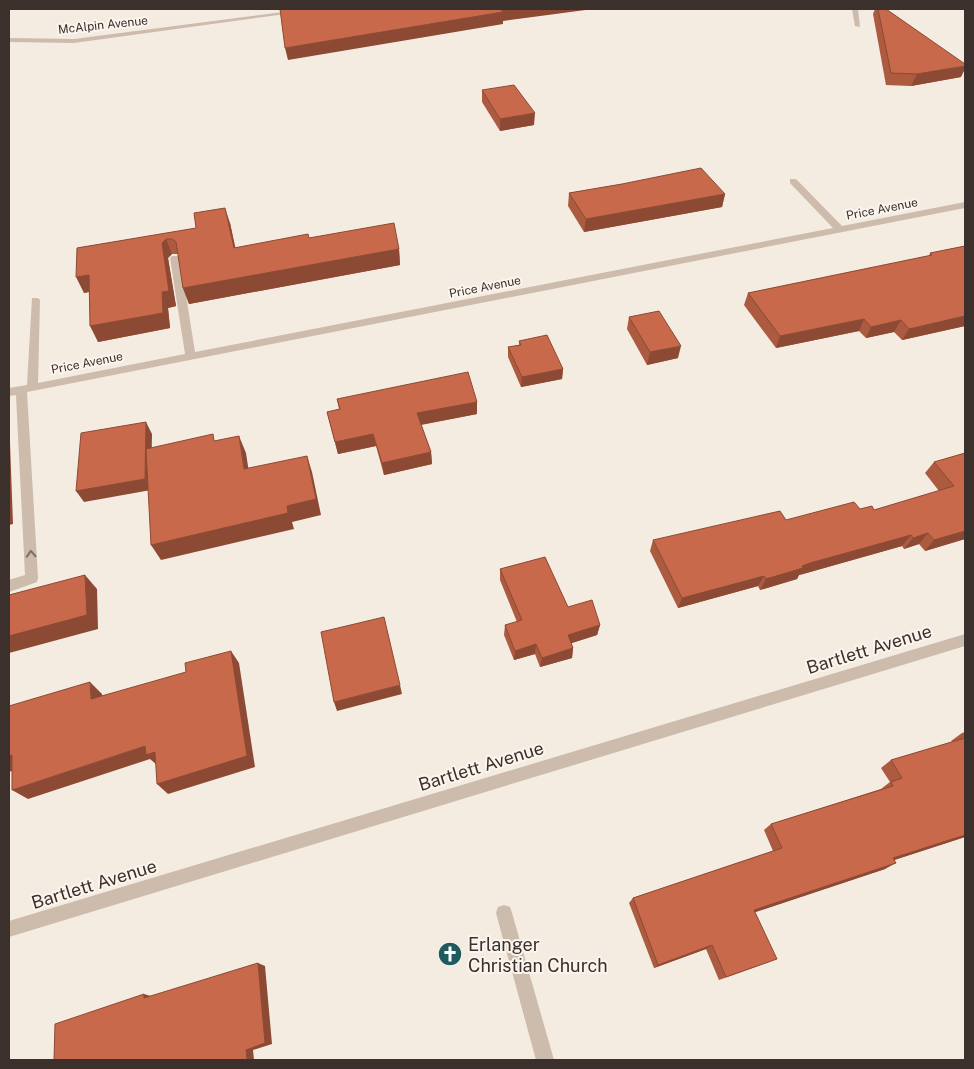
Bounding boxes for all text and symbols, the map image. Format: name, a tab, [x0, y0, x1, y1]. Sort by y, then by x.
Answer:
street label: McAlpin Avenue	[57, 13, 149, 37]
street label: Price Avenue	[845, 195, 919, 223]
street label: Price Avenue	[448, 273, 522, 301]
street label: Price Avenue	[50, 349, 124, 377]
one-way arrow	[26, 550, 37, 558]
street label: Bartlett Avenue	[804, 620, 934, 678]
street label: Bartlett Avenue	[416, 737, 546, 795]
street label: Bartlett Avenue	[29, 855, 159, 913]
place label: Erlanger Christian Church	[468, 934, 608, 976]
church icon: Erlanger Christian Church	[437, 941, 463, 967]

